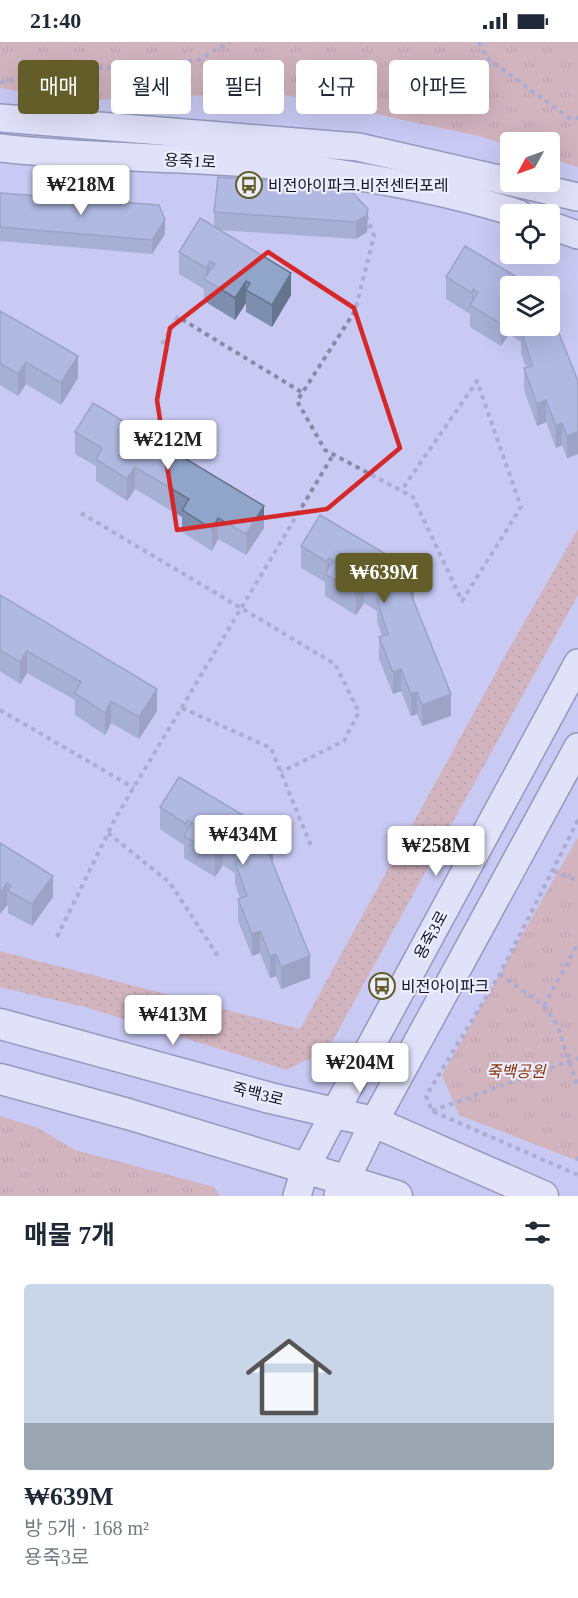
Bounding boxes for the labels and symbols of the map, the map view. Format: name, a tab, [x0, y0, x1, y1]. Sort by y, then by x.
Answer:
north arrow	[500, 132, 560, 192]
street label: 용죽1로	[164, 151, 217, 171]
pin: ₩218M	[39, 165, 123, 216]
bus stop icon: 비전아이파크.비전센터포레	[234, 170, 264, 200]
place label: 비전아이파크.비전센터포레	[268, 177, 449, 194]
pin: ₩212M	[126, 420, 210, 471]
pin: ₩639M	[342, 553, 426, 604]
pin: ₩434M	[201, 815, 285, 866]
pin: ₩258M	[394, 826, 478, 877]
street label: 용죽3로	[411, 908, 451, 962]
bus stop icon: 비전아이파크	[367, 971, 397, 1001]
place label: 비전아이파크	[401, 978, 489, 995]
pin: ₩413M	[131, 995, 215, 1046]
pin: ₩204M	[318, 1043, 402, 1094]
park label: 죽백공원	[487, 1063, 547, 1080]
street label: 죽백3로	[231, 1079, 286, 1109]

